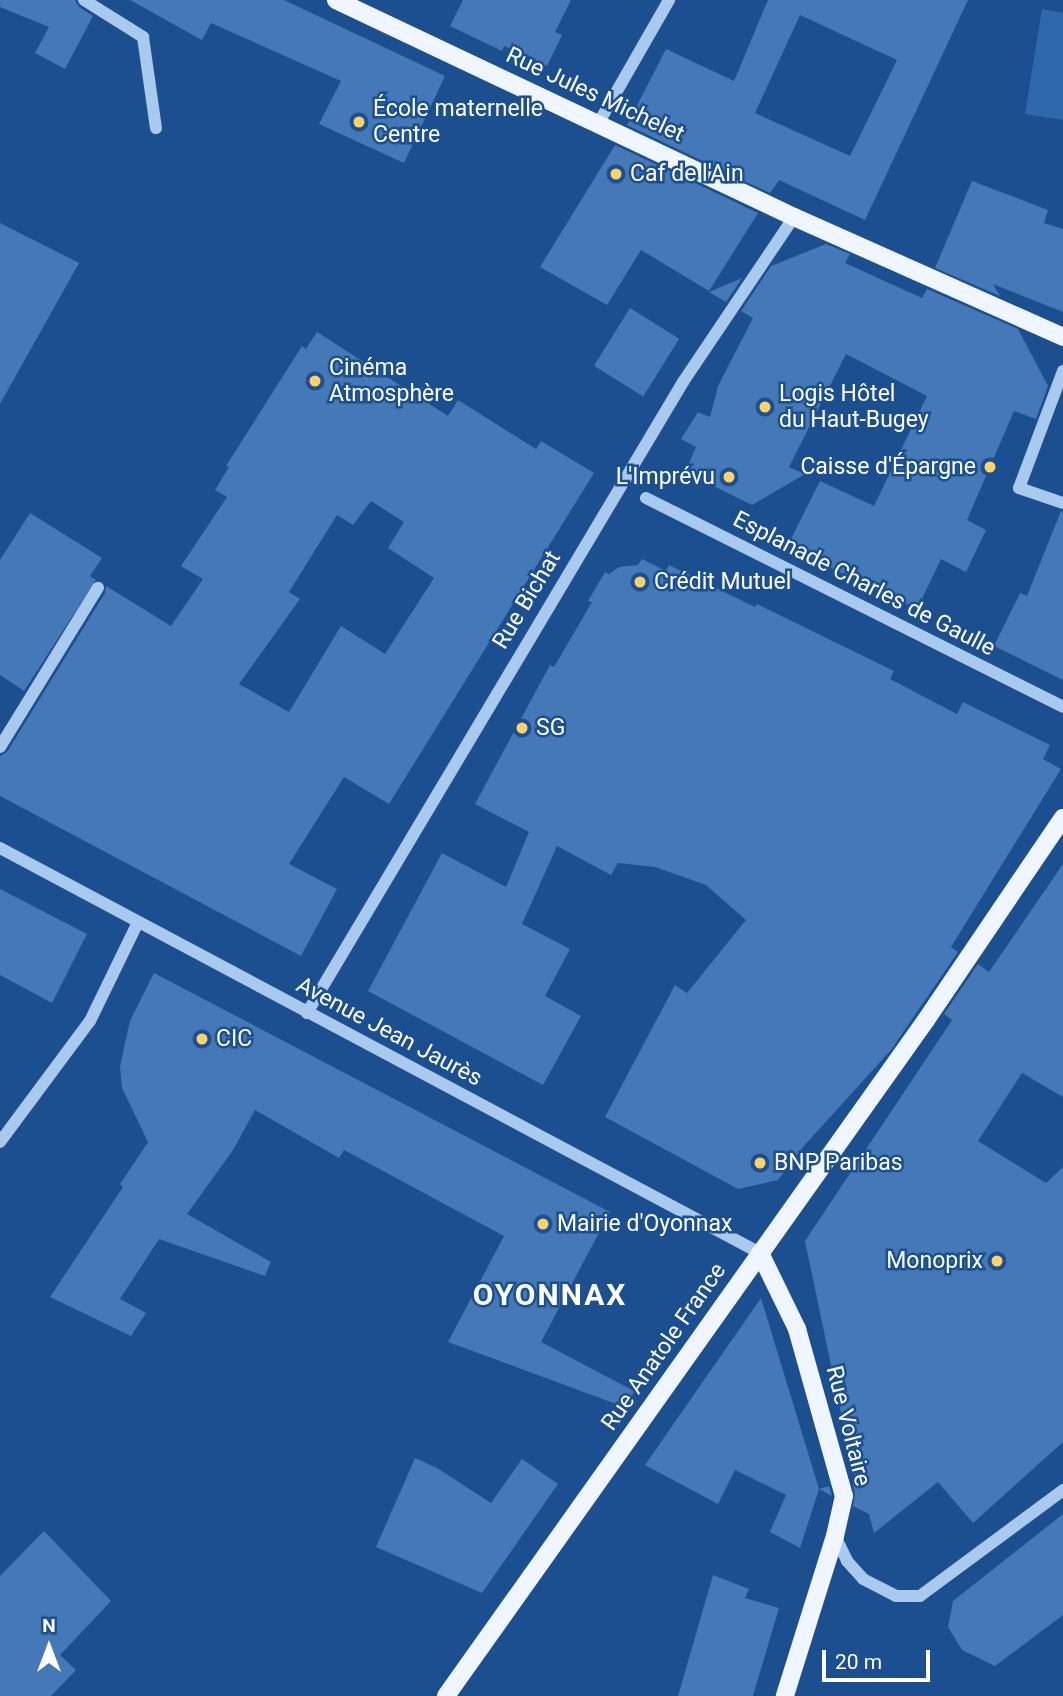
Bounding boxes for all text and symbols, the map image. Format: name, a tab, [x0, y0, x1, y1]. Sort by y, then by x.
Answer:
street label: Rue Jules Michelet	[502, 42, 688, 148]
place label: École maternelle Centre	[373, 95, 543, 149]
marker: École maternelle Centre	[351, 114, 367, 130]
place label: Caf de l'Ain	[630, 160, 744, 188]
marker: Caf de l'Ain	[608, 166, 624, 182]
place label: Cinéma Atmosphère	[329, 354, 454, 408]
marker: Cinéma Atmosphère	[307, 373, 323, 389]
place label: Logis Hôtel du Haut-Bugey	[779, 380, 929, 434]
marker: Logis Hôtel du Haut-Bugey	[757, 399, 773, 415]
place label: Caisse d'Épargne	[800, 453, 976, 481]
marker: Caisse d'Épargne	[982, 459, 998, 475]
place label: L'Imprévu	[616, 463, 715, 491]
marker: L'Imprévu	[721, 469, 737, 485]
street label: Esplanade Charles de Gaulle	[728, 506, 1000, 662]
street label: Rue Bichat	[487, 546, 567, 654]
place label: Crédit Mutuel	[654, 568, 791, 596]
marker: Crédit Mutuel	[632, 574, 648, 590]
place label: SG	[536, 714, 565, 742]
marker: SG	[514, 720, 530, 736]
street label: Avenue Jean Jaurès	[291, 971, 487, 1093]
place label: CIC	[216, 1025, 252, 1053]
marker: CIC	[194, 1031, 210, 1047]
place label: BNP Paribas	[774, 1149, 903, 1177]
marker: BNP Paribas	[752, 1155, 768, 1171]
place label: Mairie d'Oyonnax	[557, 1210, 732, 1238]
marker: Mairie d'Oyonnax	[535, 1216, 551, 1232]
place label: Monoprix	[886, 1247, 983, 1275]
marker: Monoprix	[989, 1253, 1005, 1269]
street label: Rue Anatole France	[596, 1258, 732, 1436]
district label: OYONNAX	[474, 1277, 626, 1313]
street label: Rue Voltaire	[820, 1363, 876, 1489]
north arrow	[14, 1612, 84, 1682]
text: N	[42, 1614, 56, 1637]
scale bar	[825, 1636, 934, 1680]
text: 20 m	[835, 1650, 882, 1674]

